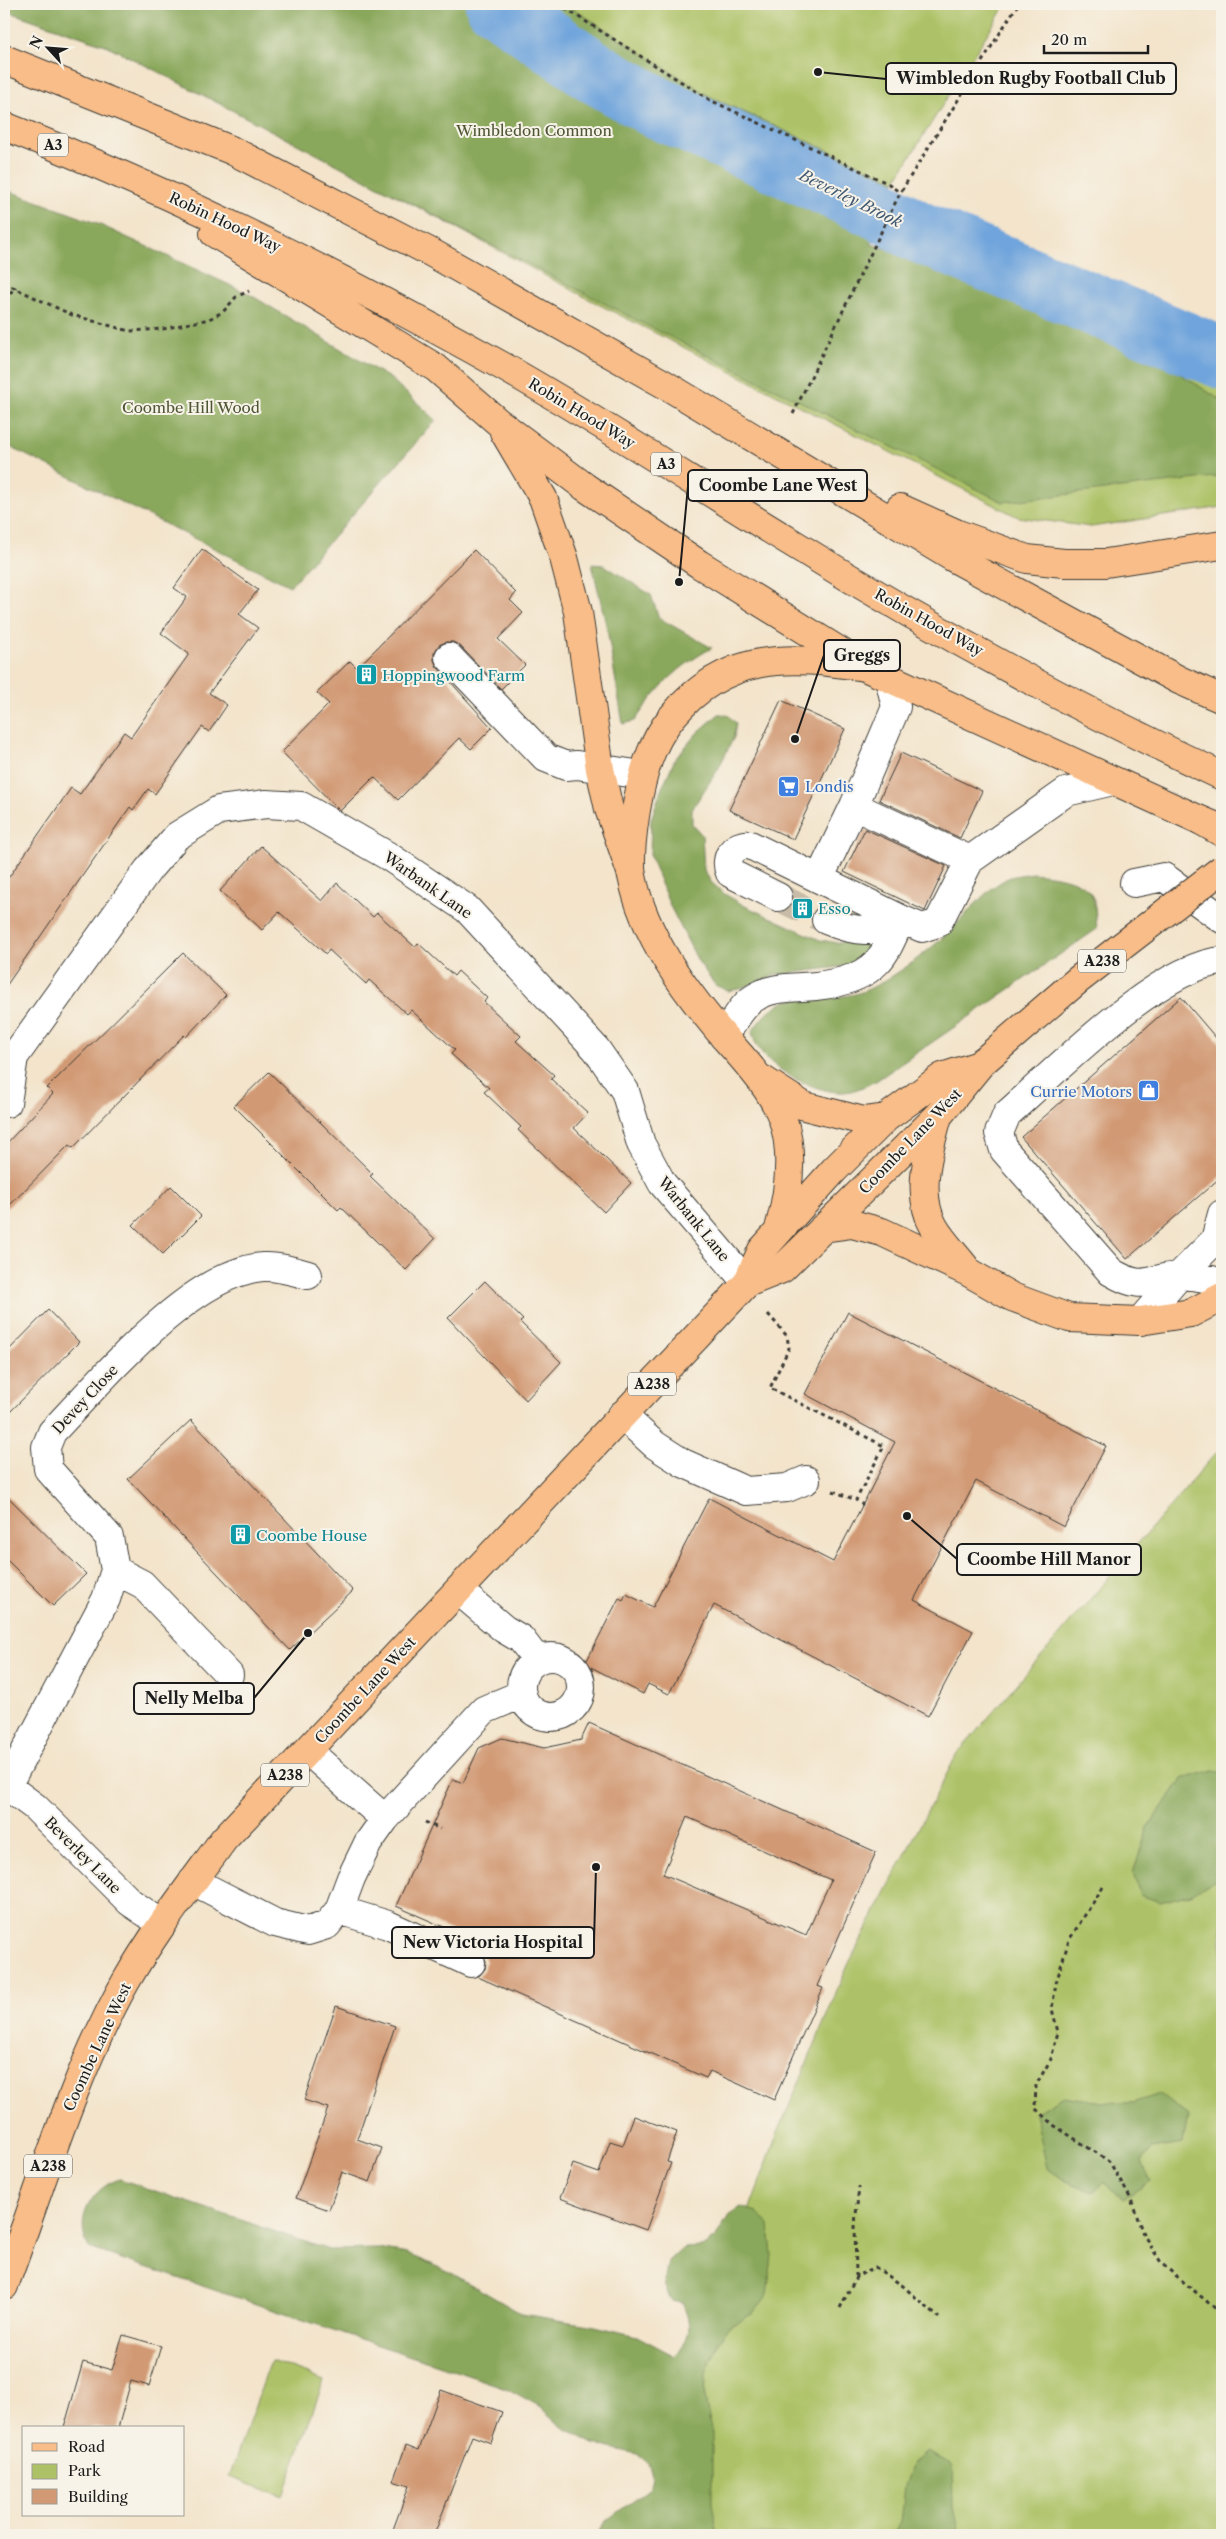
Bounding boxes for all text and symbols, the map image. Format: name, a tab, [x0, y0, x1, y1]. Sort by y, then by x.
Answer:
north arrow	[22, 22, 72, 72]
scale bar	[1044, 22, 1147, 54]
text: 20 m	[1051, 30, 1087, 49]
text: N	[26, 33, 47, 52]
callout: Wimbledon Rugby Football Club	[886, 63, 1176, 94]
text: Wimbledon Rugby Football Club	[895, 68, 1166, 88]
park label: Wimbledon Common	[455, 121, 613, 140]
road number: A3	[38, 134, 68, 156]
water label: Beverley Brook	[795, 164, 906, 232]
street label: Robin Hood Way	[166, 188, 285, 257]
street label: Robin Hood Way	[525, 374, 640, 453]
park label: Coombe Hill Wood	[122, 398, 260, 417]
road number: A3	[651, 452, 681, 476]
callout: Coombe Lane West	[688, 470, 867, 501]
text: Coombe Lane West	[699, 475, 858, 495]
street label: Robin Hood Way	[871, 584, 987, 660]
callout: Greggs	[824, 640, 900, 671]
text: Greggs	[834, 645, 890, 665]
building icon: Hoppingwood Farm	[354, 663, 378, 687]
place label: Hoppingwood Farm	[382, 666, 525, 685]
supermarket icon: Londis	[777, 774, 801, 798]
place label: Londis	[805, 777, 854, 796]
street label: Warbank Lane	[379, 847, 476, 922]
building icon: Esso	[790, 896, 814, 920]
place label: Esso	[818, 899, 851, 918]
road number: A238	[1078, 949, 1126, 972]
shop icon: Currie Motors	[1136, 1079, 1160, 1103]
place label: Currie Motors	[1030, 1082, 1132, 1101]
street label: Coombe Lane West	[855, 1084, 966, 1198]
street label: Warbank Lane	[653, 1172, 734, 1265]
street label: Devey Close	[48, 1360, 122, 1438]
road number: A238	[628, 1372, 676, 1396]
building icon: Coombe House	[228, 1523, 252, 1547]
place label: Coombe House	[256, 1526, 367, 1545]
callout: Coombe Hill Manor	[957, 1544, 1141, 1575]
text: Coombe Hill Manor	[967, 1549, 1131, 1569]
street label: Coombe Lane West	[310, 1632, 420, 1748]
callout: Nelly Melba	[134, 1683, 254, 1714]
text: Nelly Melba	[144, 1688, 244, 1708]
road number: A238	[261, 1764, 309, 1786]
street label: Beverley Lane	[41, 1813, 125, 1897]
callout: New Victoria Hospital	[392, 1927, 594, 1958]
text: New Victoria Hospital	[403, 1932, 584, 1952]
street label: Coombe Lane West	[59, 1979, 135, 2114]
road number: A238	[24, 2154, 72, 2178]
legend	[22, 2426, 185, 2516]
text: Road	[68, 2437, 105, 2456]
text: Park	[68, 2461, 102, 2480]
text: Building	[68, 2487, 128, 2506]

